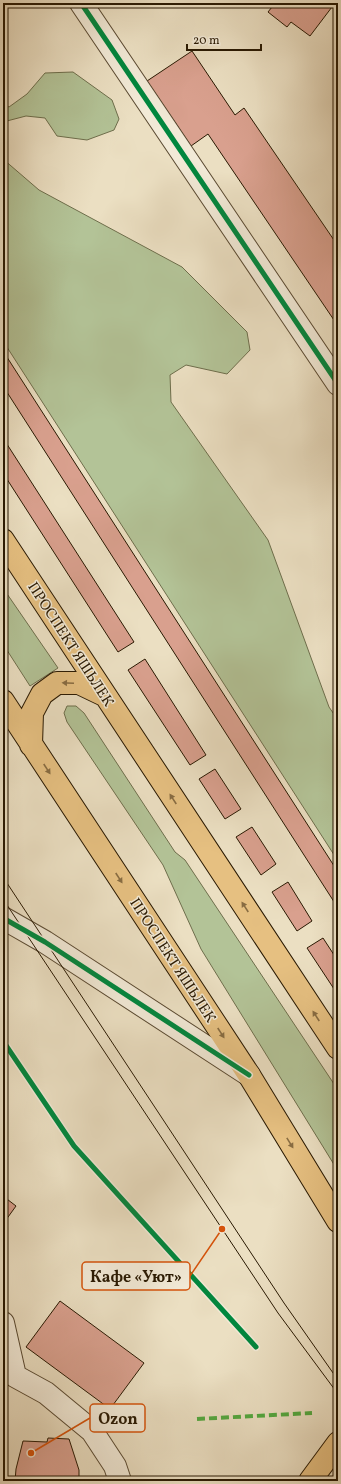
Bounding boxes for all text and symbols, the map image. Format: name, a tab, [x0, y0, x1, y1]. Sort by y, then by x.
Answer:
scale bar	[187, 26, 261, 52]
text: 20 m	[193, 33, 220, 49]
street label: ПРОСПЕКТ ЯШЬЛЕК	[22, 578, 118, 711]
one-way arrow	[61, 680, 74, 686]
one-way arrow	[43, 764, 51, 774]
one-way arrow	[169, 794, 177, 804]
one-way arrow	[115, 872, 122, 883]
street label: ПРОСПЕКТ ЯШЬЛЕК	[124, 894, 220, 1027]
one-way arrow	[241, 902, 249, 912]
one-way arrow	[313, 1010, 320, 1022]
one-way arrow	[217, 1028, 225, 1038]
one-way arrow	[287, 1137, 294, 1149]
callout: Кафе «Уют»	[82, 1262, 190, 1290]
text: Кафе «Уют»	[90, 1267, 182, 1289]
callout: Ozon	[90, 1404, 145, 1432]
text: Ozon	[98, 1409, 138, 1431]

